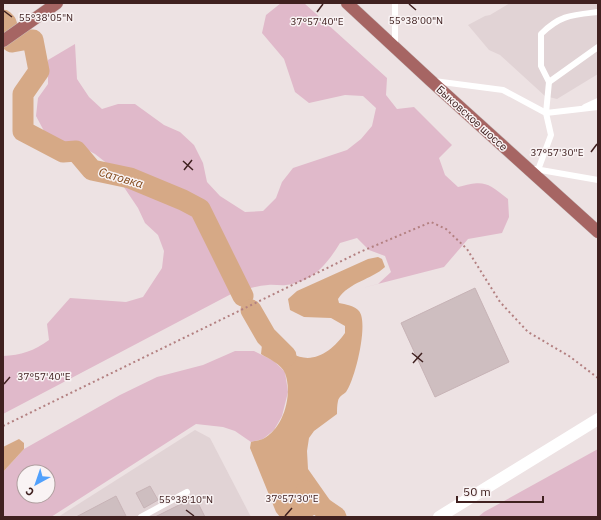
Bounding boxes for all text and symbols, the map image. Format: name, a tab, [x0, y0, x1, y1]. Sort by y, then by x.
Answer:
text: 55°38'05"N	[19, 11, 73, 24]
text: 55°38'00"N	[389, 14, 443, 27]
text: 37°57'40"E	[290, 15, 344, 28]
street label: Быковское шоссе	[433, 82, 511, 154]
text: 37°57'30"E	[530, 146, 584, 159]
water label: Сатовка	[97, 164, 145, 191]
text: 37°57'40"E	[17, 370, 71, 383]
north arrow	[16, 464, 56, 504]
scale bar	[457, 478, 543, 504]
text: С	[22, 484, 37, 499]
text: 50 m	[463, 484, 491, 499]
text: 37°57'30"E	[265, 492, 319, 505]
text: 55°38'10"N	[159, 493, 213, 506]

